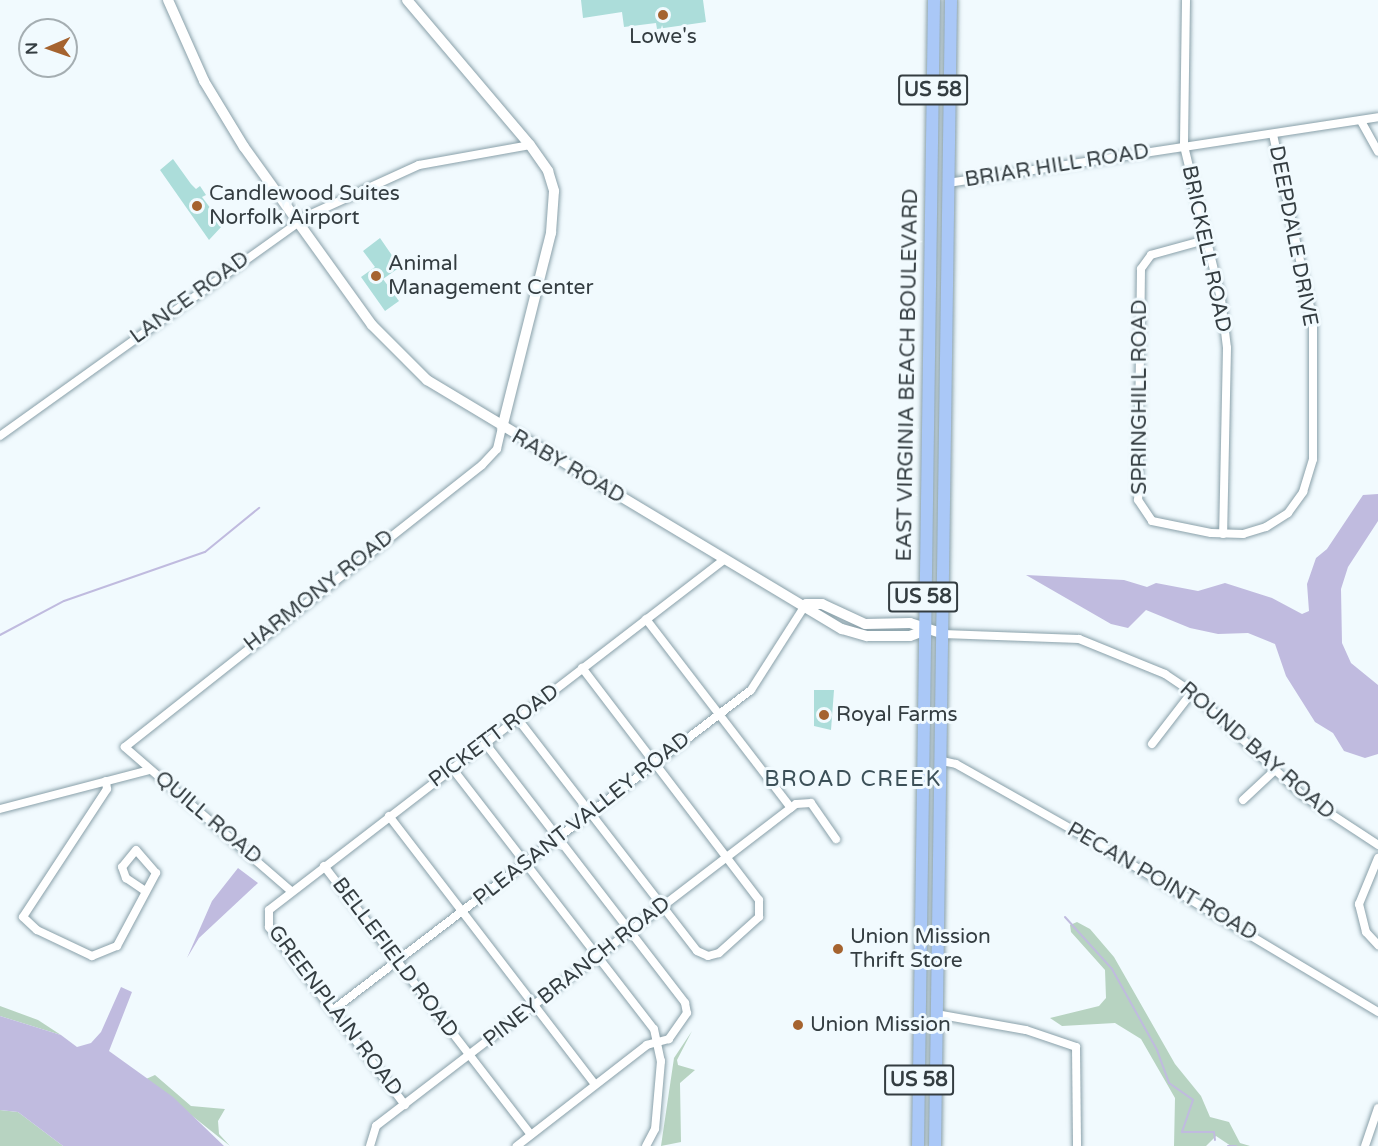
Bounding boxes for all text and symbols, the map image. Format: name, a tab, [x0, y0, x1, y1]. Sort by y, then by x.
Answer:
marker: Lowe's	[656, 8, 670, 22]
north arrow	[18, 18, 78, 78]
place label: Lowe's	[629, 24, 697, 50]
text: N	[22, 42, 42, 55]
road number: US 58	[897, 73, 969, 107]
street label: BRIAR HILL ROAD	[963, 139, 1151, 193]
street label: DEEPDALE DRIVE	[1263, 144, 1323, 328]
street label: BRICKELL ROAD	[1176, 163, 1236, 335]
place label: Candlewood Suites Norfolk Airport	[209, 181, 400, 231]
street label: EAST VIRGINIA BEACH BOULEVARD	[892, 188, 924, 562]
marker: Candlewood Suites Norfolk Airport	[190, 199, 204, 213]
street label: LANCE ROAD	[126, 246, 254, 350]
place label: Animal Management Center	[388, 251, 593, 301]
marker: Animal Management Center	[369, 269, 383, 283]
street label: SPRINGHILL ROAD	[1127, 299, 1153, 495]
street label: RABY ROAD	[507, 424, 629, 510]
street label: HARMONY ROAD	[239, 525, 399, 657]
road number: US 58	[887, 580, 959, 614]
street label: ROUND BAY ROAD	[1174, 677, 1340, 825]
street label: PICKETT ROAD	[424, 679, 564, 793]
place label: Royal Farms	[836, 702, 958, 728]
marker: Royal Farms	[817, 708, 831, 722]
street label: PLEASANT VALLEY ROAD	[469, 727, 695, 911]
street label: QUILL ROAD	[149, 766, 267, 870]
district label: BROAD CREEK	[764, 767, 942, 793]
street label: PECAN POINT ROAD	[1062, 817, 1262, 947]
street label: BELLEFIELD ROAD	[327, 873, 463, 1043]
street label: PINEY BRANCH ROAD	[479, 891, 675, 1053]
street label: GREENPLAIN ROAD	[263, 921, 407, 1101]
place label: Union Mission Thrift Store	[850, 924, 991, 974]
marker: Union Mission Thrift Store	[831, 942, 845, 956]
place label: Union Mission	[810, 1012, 951, 1038]
marker: Union Mission	[791, 1018, 805, 1032]
road number: US 58	[883, 1063, 955, 1097]

